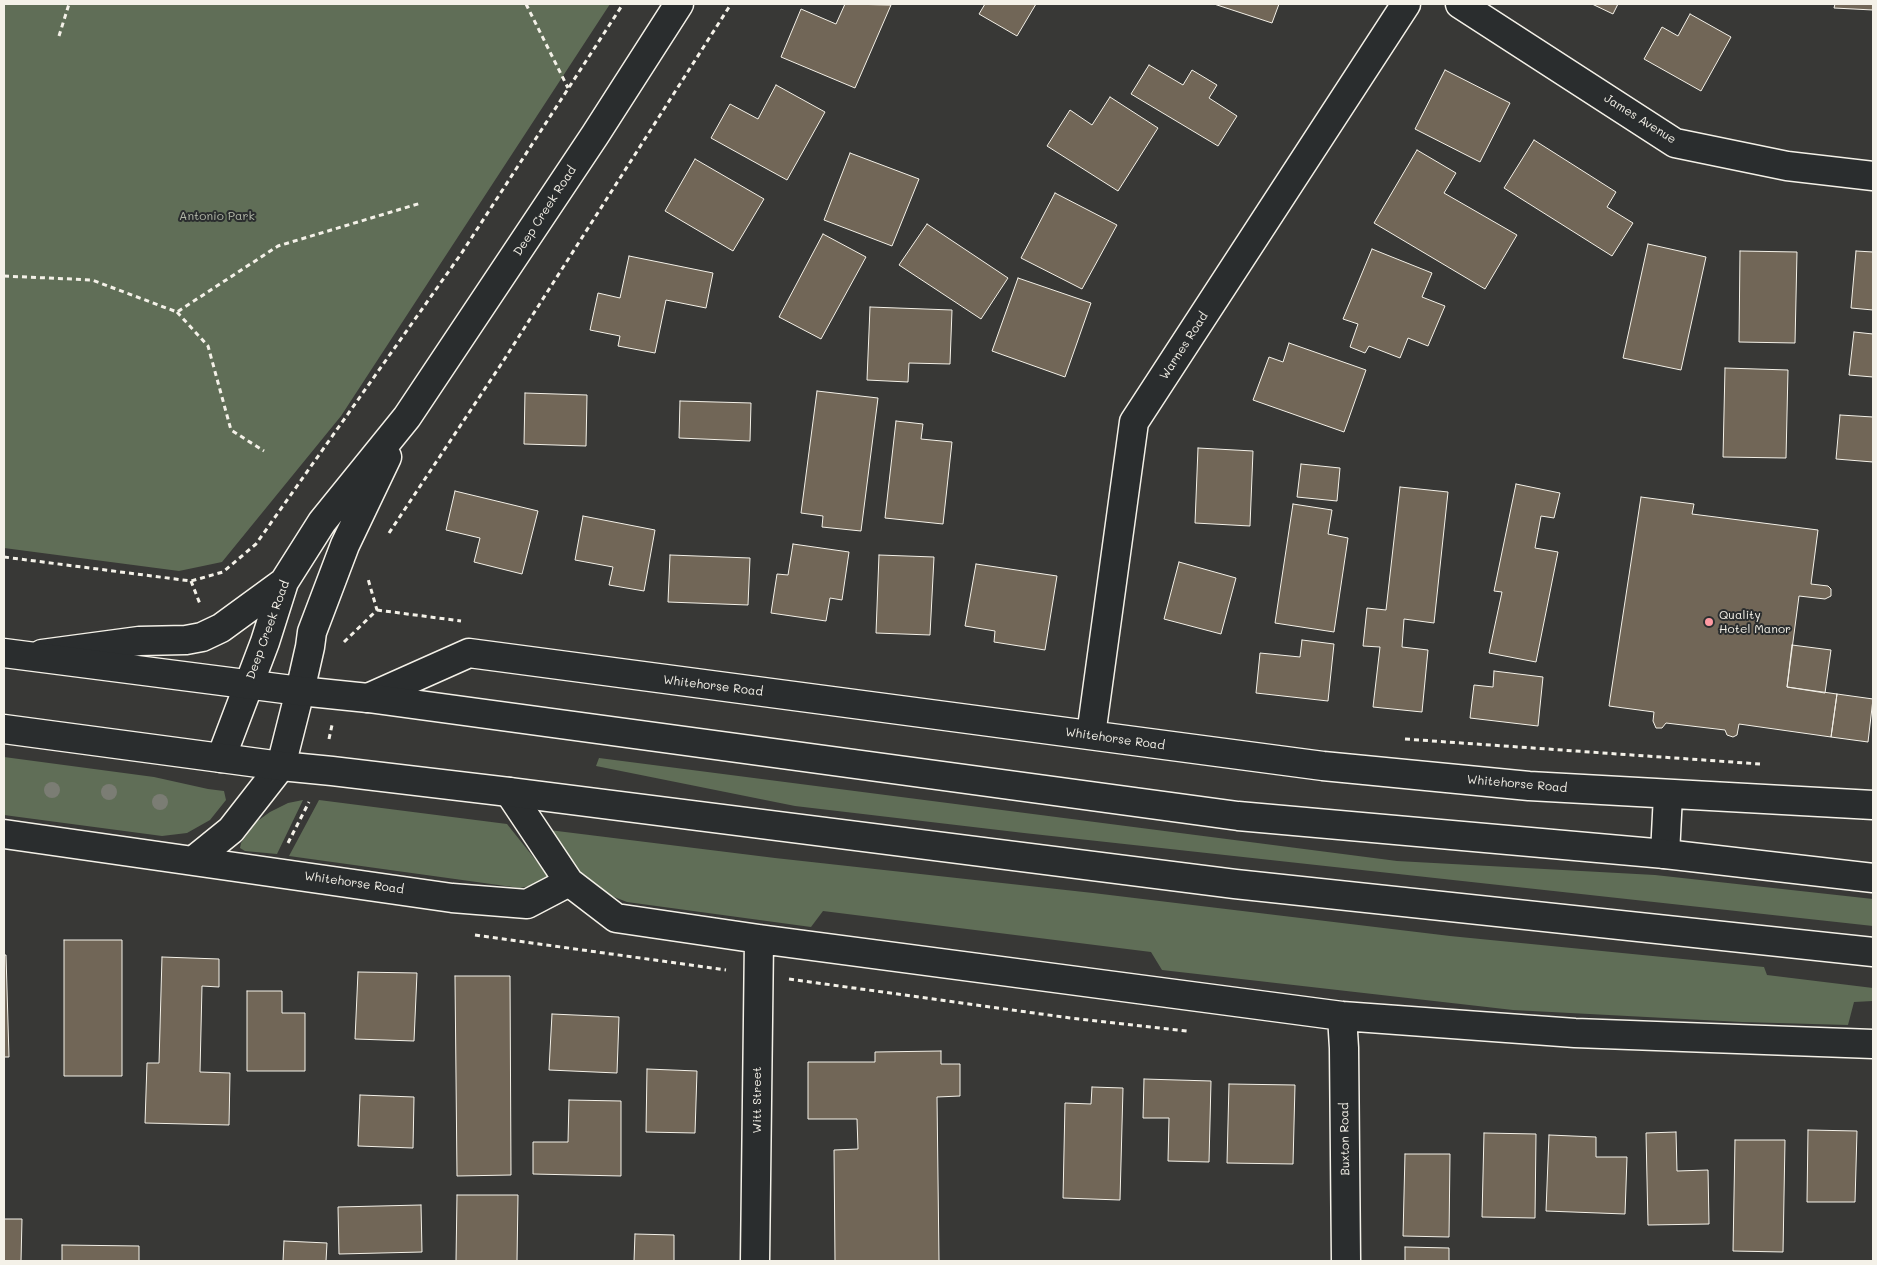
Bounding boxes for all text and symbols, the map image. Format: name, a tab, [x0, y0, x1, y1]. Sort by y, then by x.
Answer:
street label: James Avenue	[1601, 91, 1679, 147]
street label: Deep Creek Road	[511, 164, 579, 258]
park label: Antonio Park	[179, 209, 255, 223]
street label: Warnes Road	[1157, 310, 1211, 382]
street label: Deep Creek Road	[243, 579, 293, 681]
place label: Quality Hotel Manor	[1719, 608, 1791, 636]
marker: Quality Hotel Manor	[1703, 616, 1715, 628]
street label: Whitehorse Road	[662, 673, 764, 699]
street label: Whitehorse Road	[1064, 725, 1166, 753]
street label: Whitehorse Road	[1466, 772, 1568, 796]
street label: Whitehorse Road	[303, 869, 405, 897]
street label: Witt Street	[750, 1067, 764, 1133]
street label: Buxton Road	[1337, 1102, 1353, 1176]

